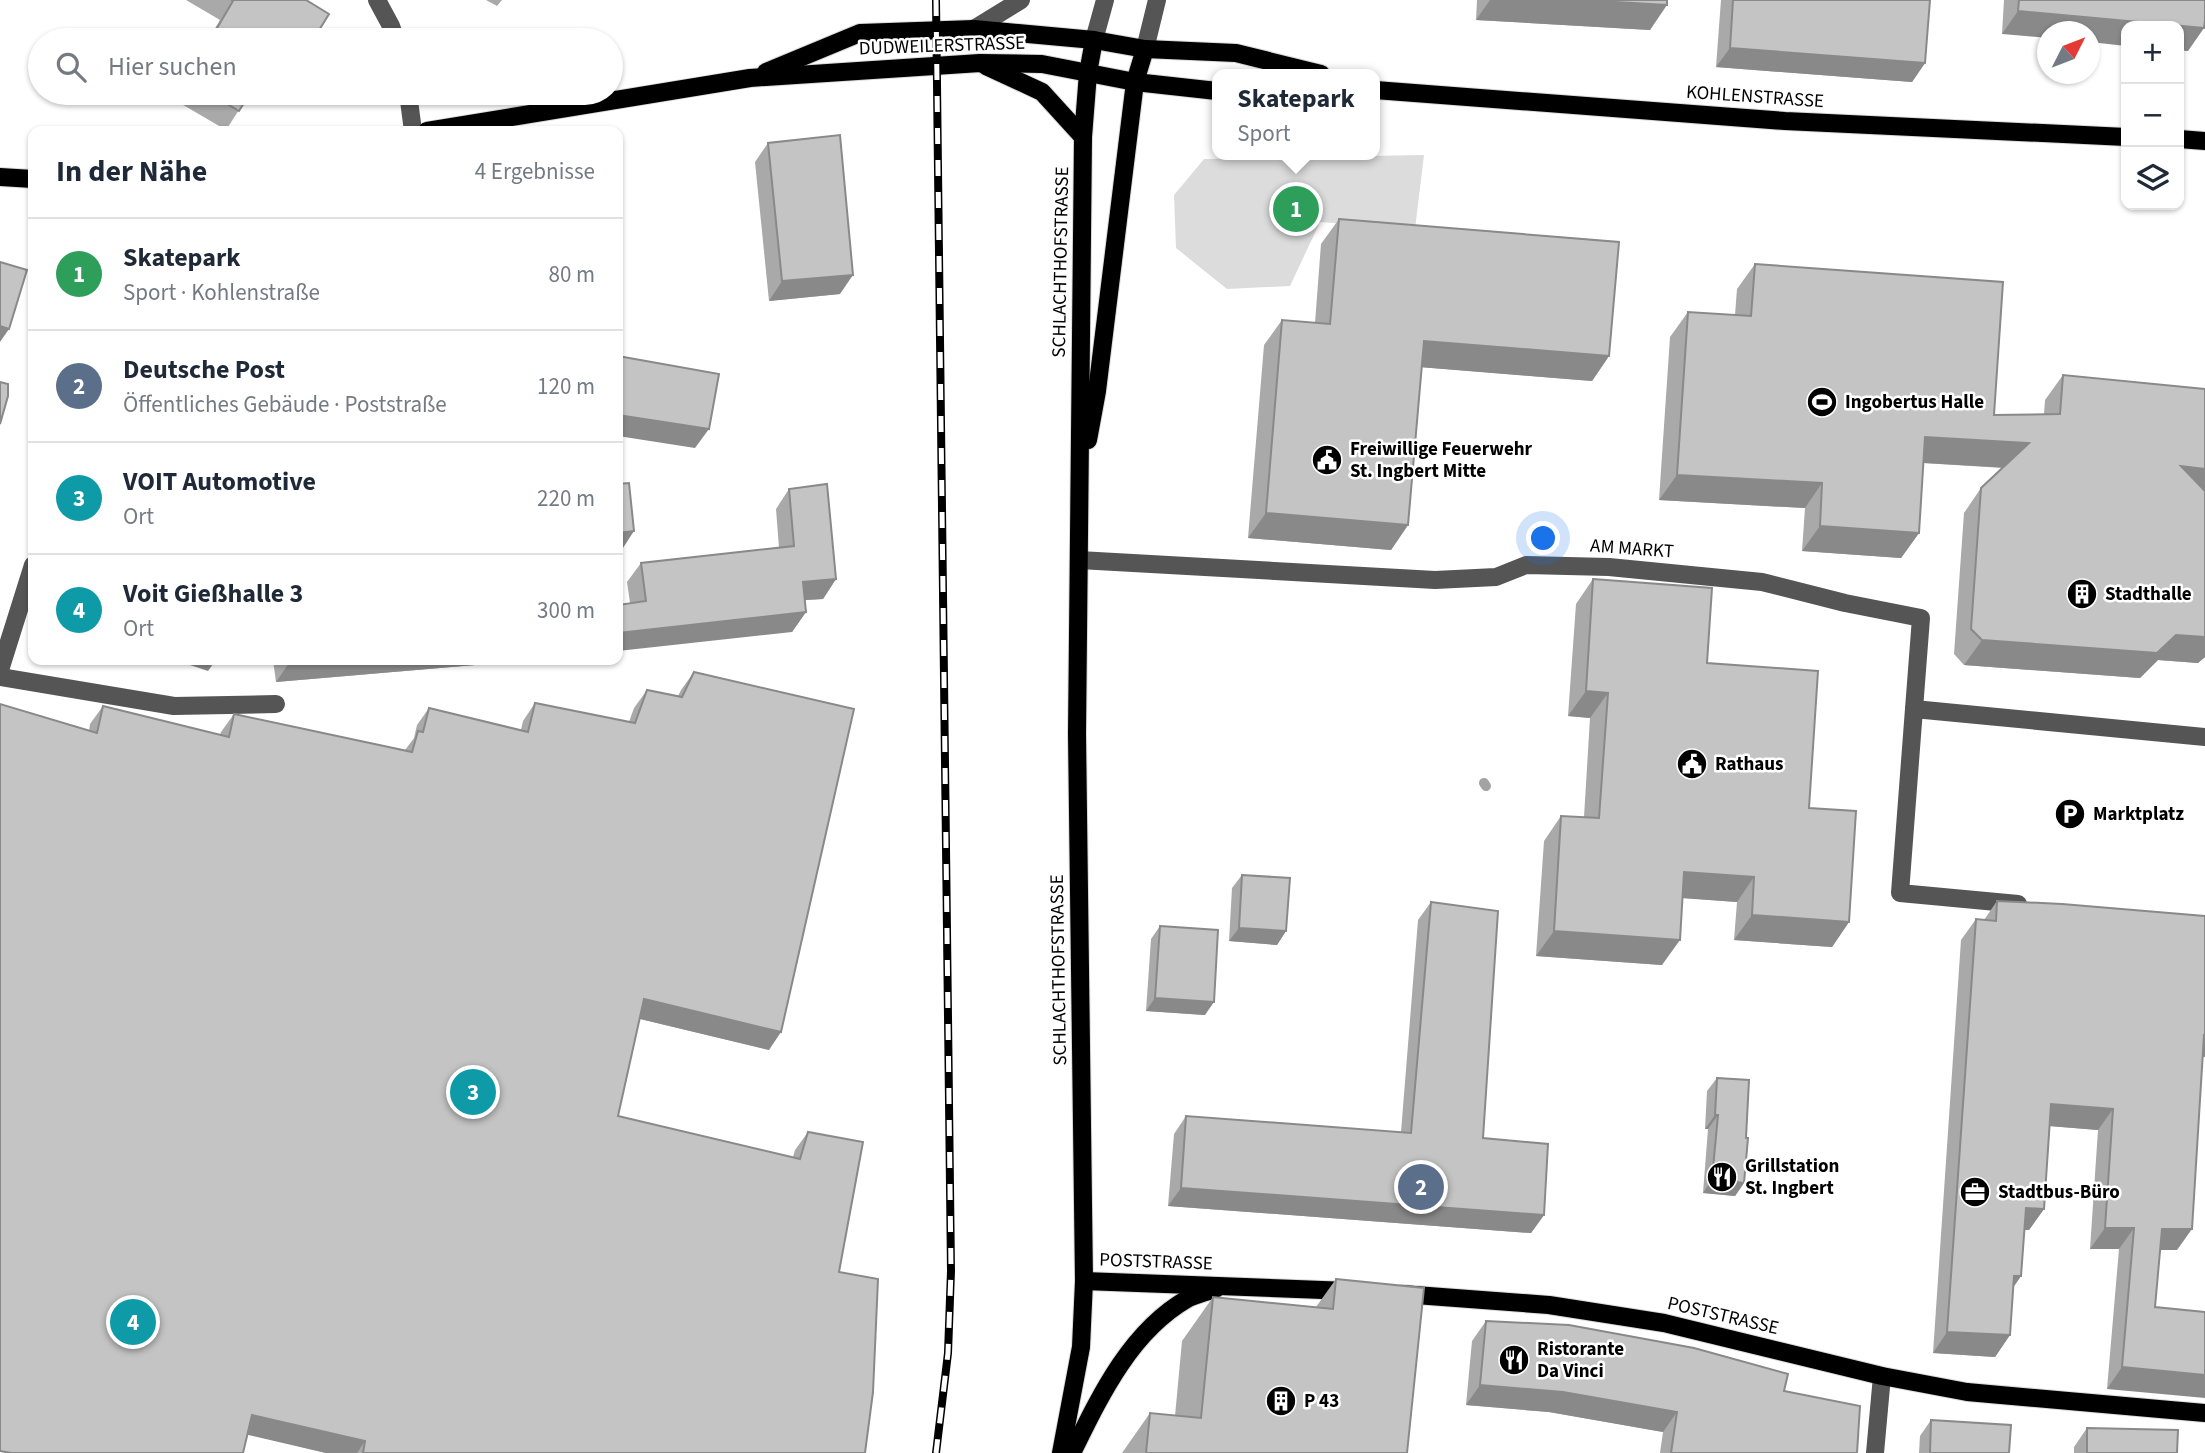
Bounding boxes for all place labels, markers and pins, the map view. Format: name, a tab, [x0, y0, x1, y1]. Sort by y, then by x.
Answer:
pin: 1	[1273, 183, 1319, 235]
sports icon: Ingobertus Halle	[1805, 385, 1839, 419]
place label: Ingobertus Halle	[1845, 389, 1984, 416]
place label: Freiwillige Feuerwehr St. Ingbert Mitte	[1350, 436, 1533, 485]
public building icon: Freiwillige Feuerwehr St. Ingbert Mitte	[1310, 443, 1344, 477]
building icon: Stadthalle	[2065, 577, 2099, 611]
place label: Stadthalle	[2105, 581, 2192, 608]
public building icon: Rathaus	[1675, 747, 1709, 781]
place label: Rathaus	[1715, 751, 1784, 778]
parking icon: Marktplatz	[2053, 797, 2087, 831]
place label: Marktplatz	[2093, 801, 2184, 828]
pin: 3	[450, 1066, 496, 1118]
place label: Grillstation St. Ingbert	[1745, 1153, 1839, 1202]
restaurant icon: Grillstation St. Ingbert	[1705, 1160, 1739, 1194]
pin: 2	[1398, 1161, 1444, 1213]
office icon: Stadtbus-Büro	[1958, 1175, 1992, 1209]
place label: Stadtbus-Büro	[1998, 1179, 2120, 1206]
pin: 4	[110, 1296, 156, 1348]
place label: Ristorante Da Vinci	[1537, 1336, 1624, 1385]
restaurant icon: Ristorante Da Vinci	[1497, 1343, 1531, 1377]
building icon: P 43	[1264, 1384, 1298, 1418]
place label: P 43	[1304, 1388, 1339, 1415]

